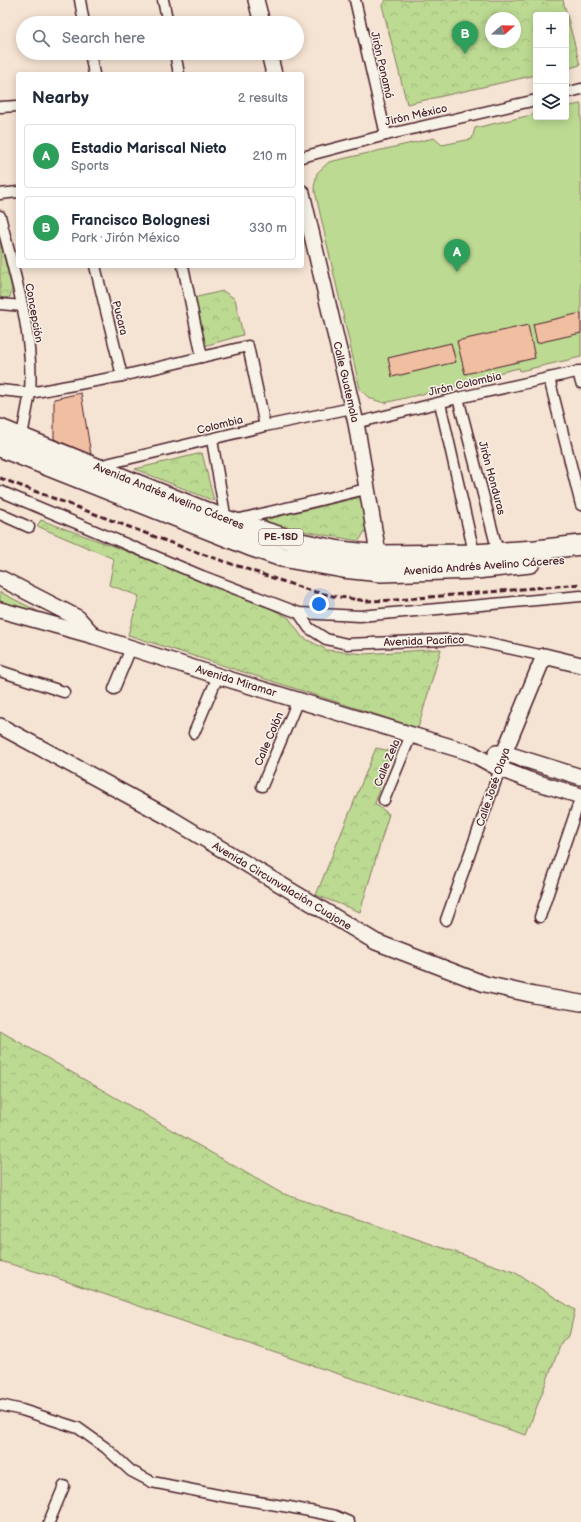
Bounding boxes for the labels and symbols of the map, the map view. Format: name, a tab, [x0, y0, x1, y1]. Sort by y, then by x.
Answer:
north arrow	[485, 12, 521, 48]
pin: B	[452, 21, 478, 54]
street label: Jirón Panamá	[368, 30, 396, 100]
street label: Jirón México	[384, 102, 448, 128]
pin: A	[444, 239, 470, 272]
street label: Concepción	[22, 282, 46, 344]
street label: Pucara	[109, 299, 131, 337]
street label: Calle Guatemala	[330, 340, 362, 424]
street label: Jirón Colombia	[427, 369, 503, 399]
street label: Colombia	[196, 413, 244, 437]
street label: Jirón Honduras	[476, 440, 508, 517]
street label: Avenida Andrés Avelino Cáceres	[92, 460, 247, 532]
road number: PE-1SD	[259, 529, 303, 545]
street label: Avenida Andrés Avelino Cáceres	[403, 554, 565, 578]
your location	[309, 594, 329, 614]
street label: Avenida Pacifico	[383, 633, 465, 649]
street label: Avenida Miramar	[194, 663, 279, 700]
street label: Calle Colón	[252, 710, 286, 768]
street label: Calle Zela	[371, 737, 403, 789]
street label: Calle José Olaya	[473, 746, 513, 828]
street label: Avenida Circunvalación Cuajone	[210, 839, 354, 933]

